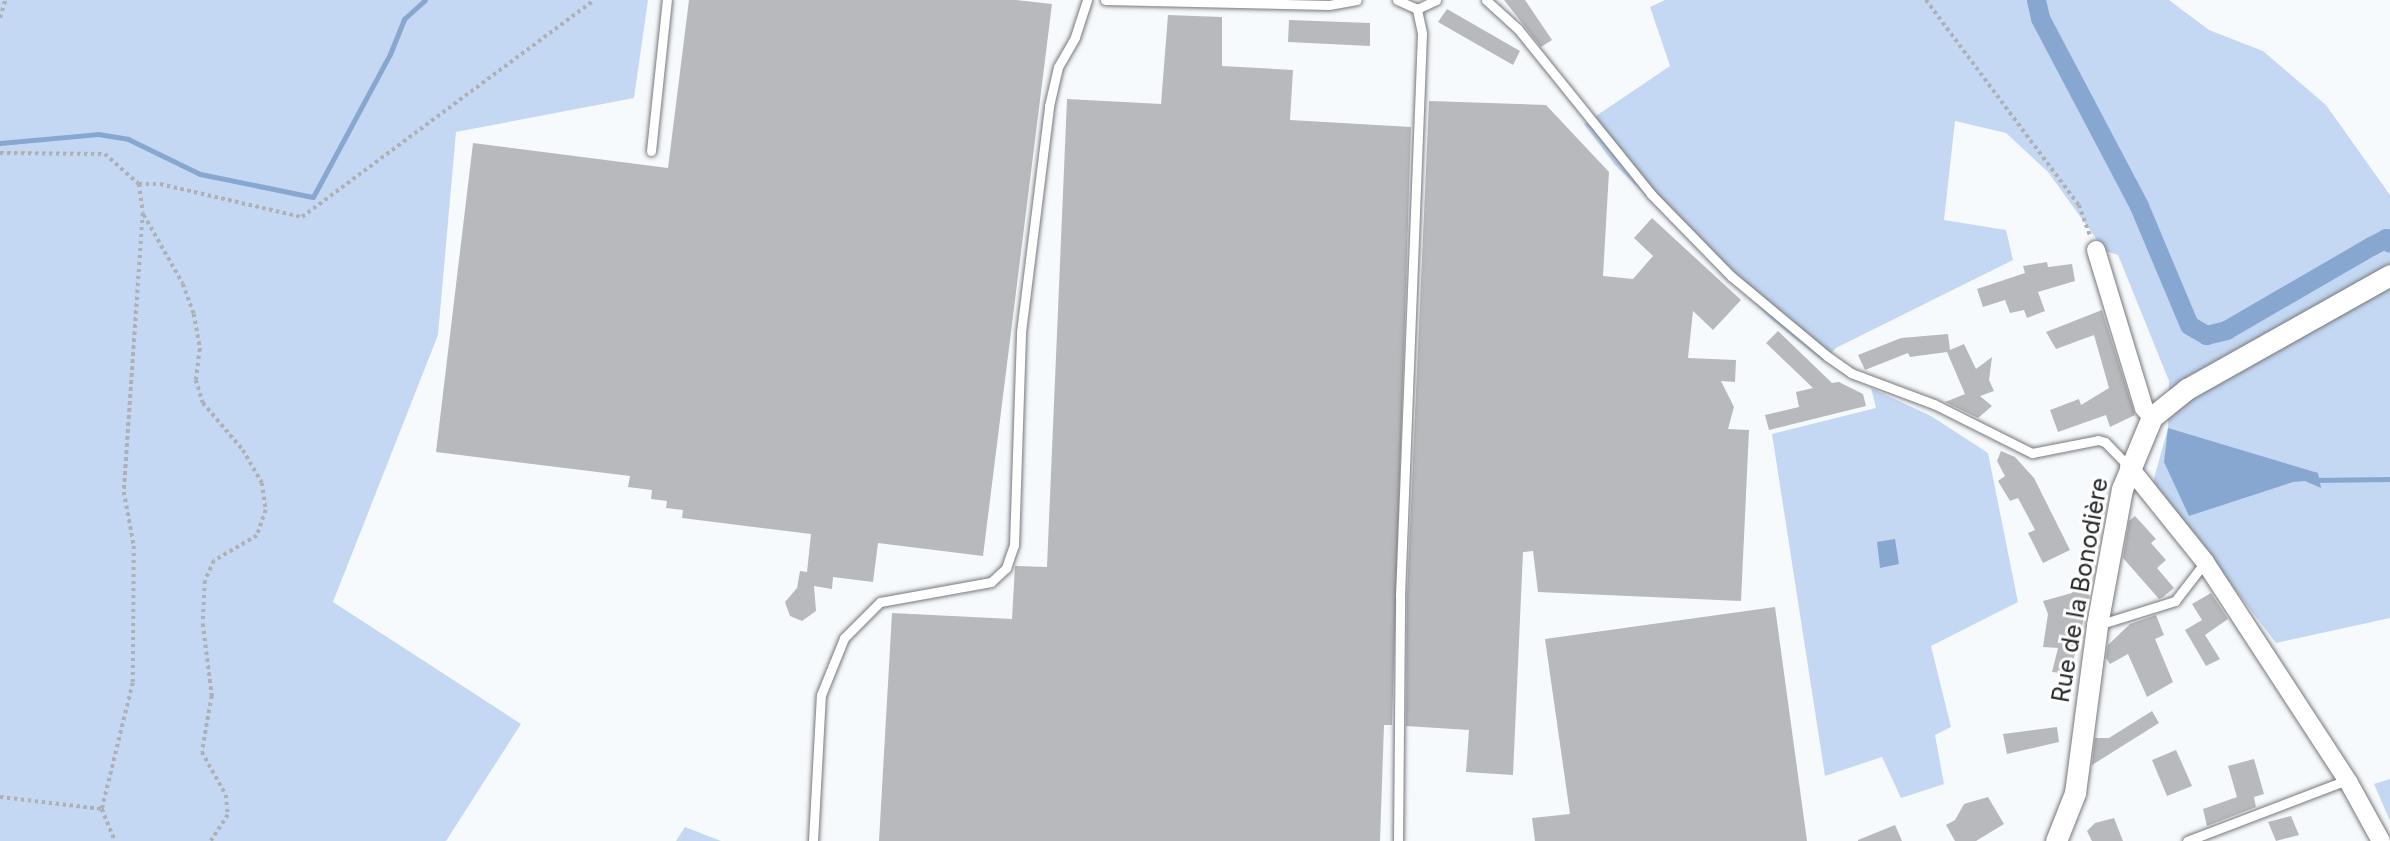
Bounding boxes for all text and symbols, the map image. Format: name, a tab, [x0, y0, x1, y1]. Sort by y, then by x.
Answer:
street label: Rue de la Bonodière	[2046, 475, 2114, 705]

